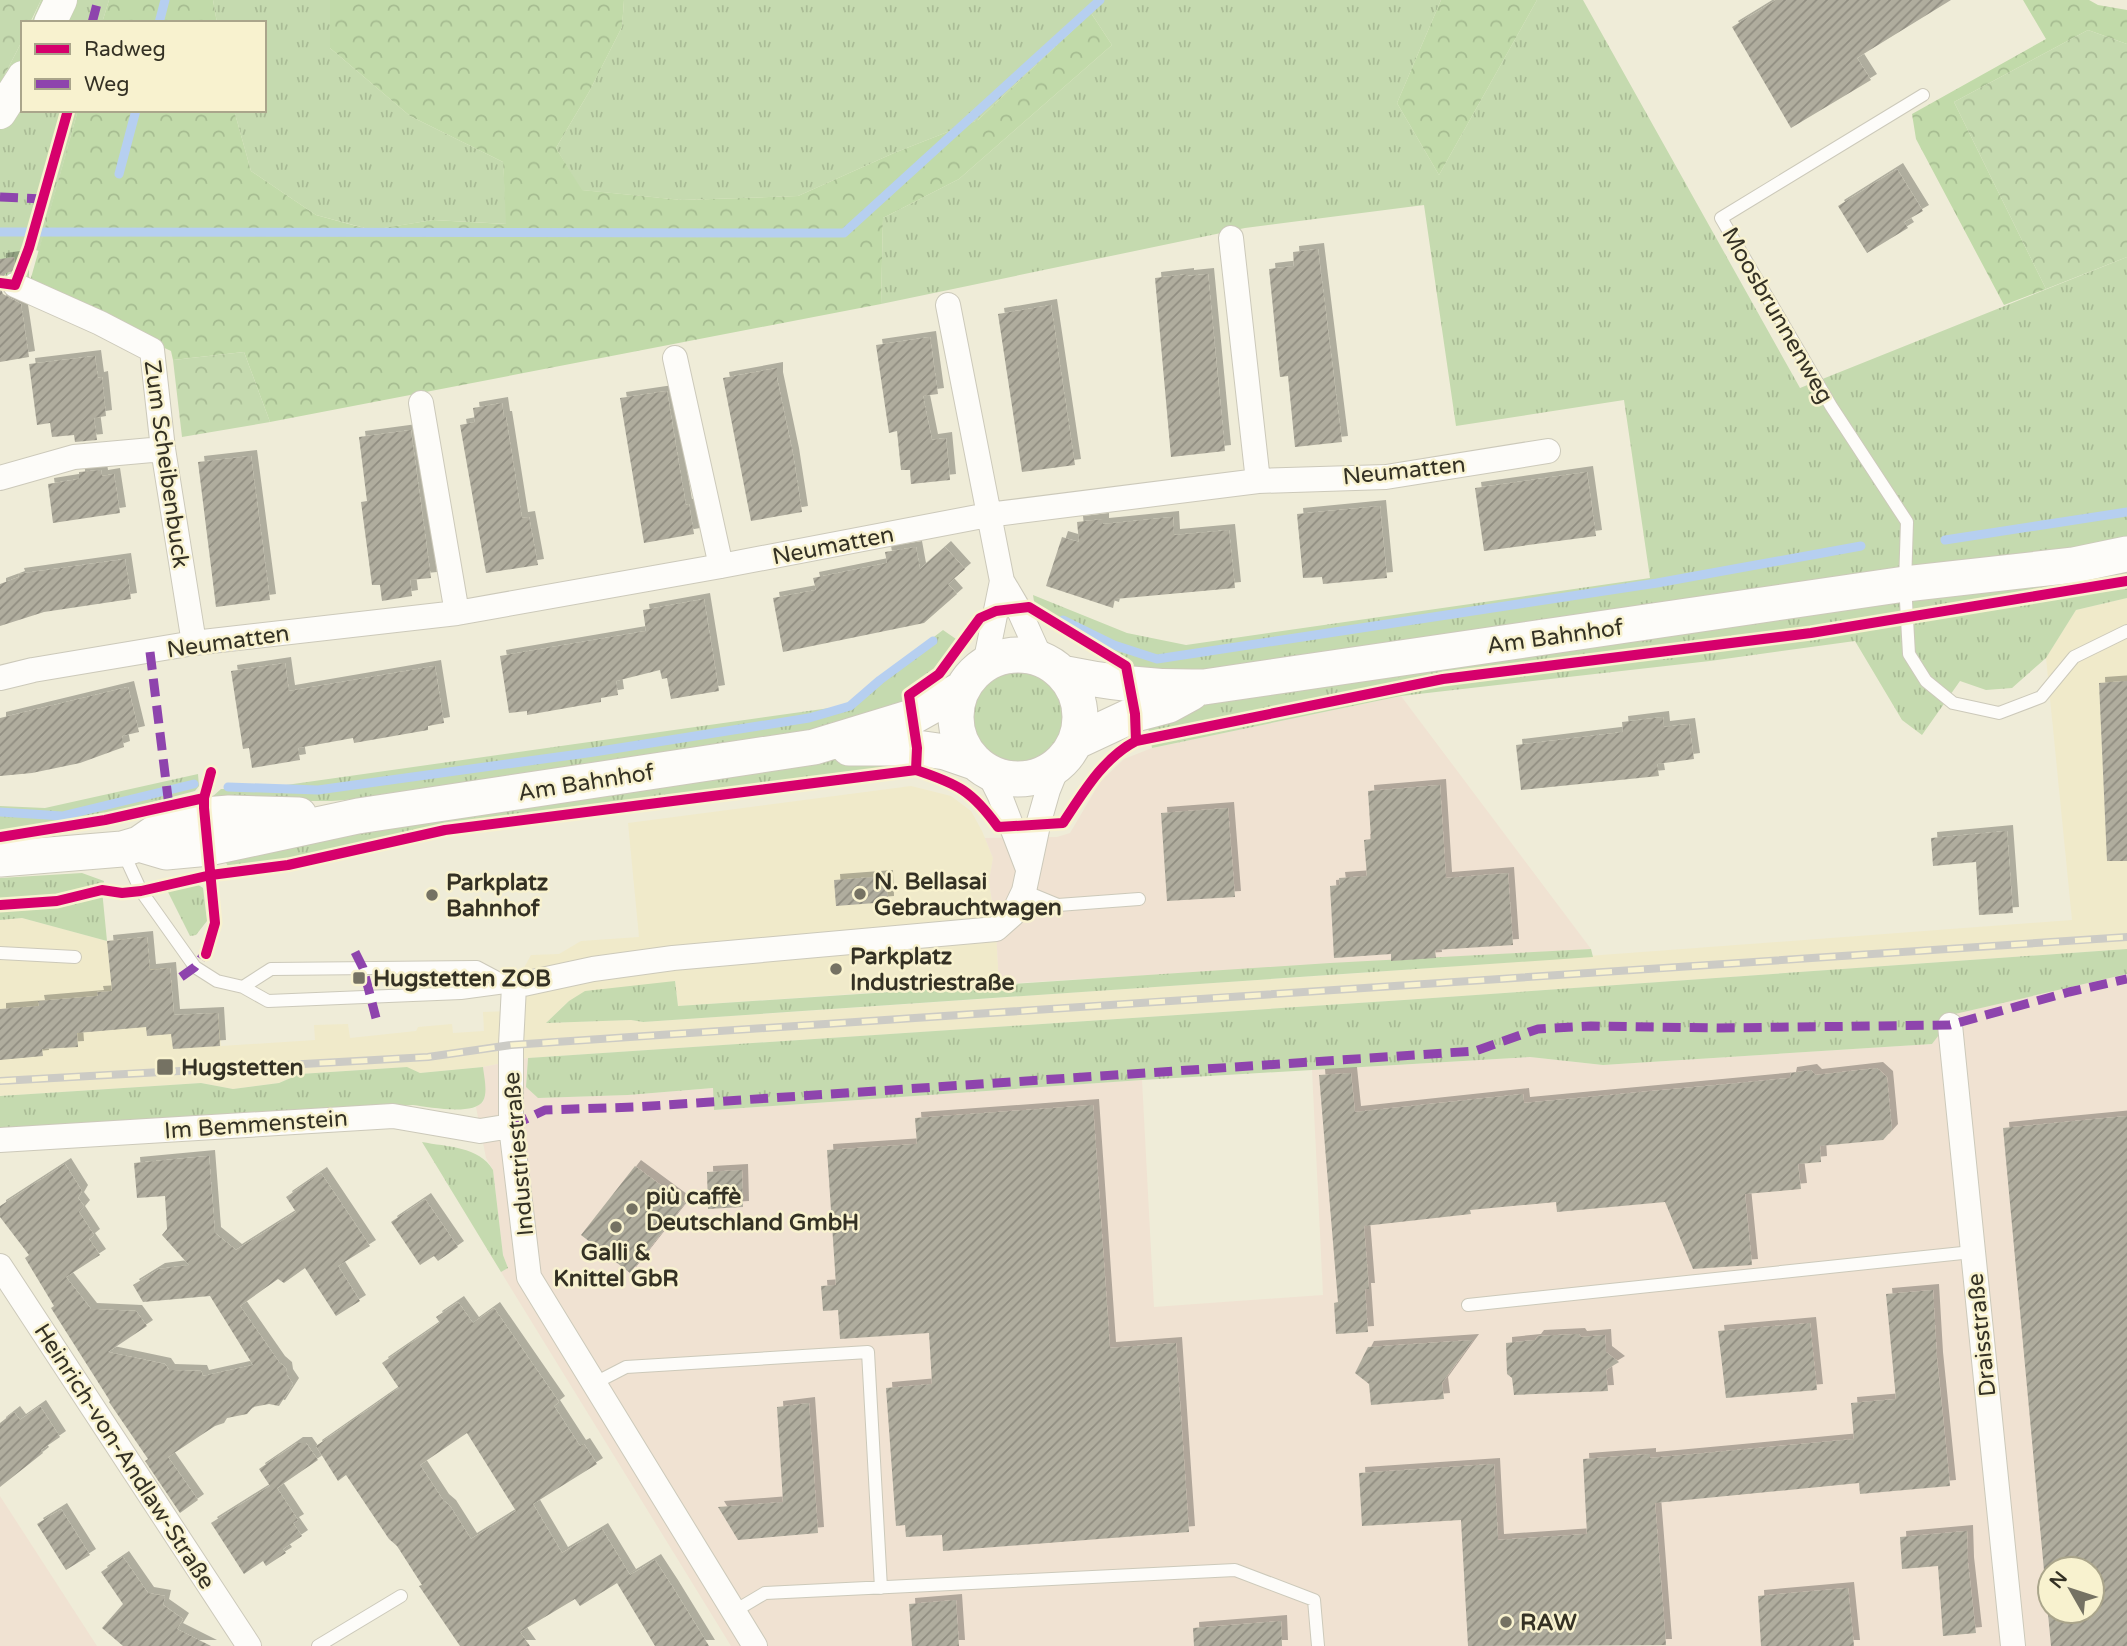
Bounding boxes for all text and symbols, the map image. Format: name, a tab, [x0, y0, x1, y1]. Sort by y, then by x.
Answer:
legend	[21, 21, 266, 112]
text: Radweg	[84, 37, 166, 62]
text: Weg	[84, 72, 129, 97]
street label: Moosbrunnenweg	[1715, 222, 1839, 409]
street label: Zum Scheibenbuck	[138, 358, 194, 570]
street label: Neumatten	[1341, 451, 1467, 491]
street label: Neumatten	[770, 520, 896, 571]
street label: Am Bahnhof	[1485, 614, 1625, 660]
street label: Neumatten	[165, 620, 291, 664]
street label: Am Bahnhof	[516, 758, 657, 808]
place label: N. Bellasai Gebrauchtwagen	[874, 868, 1062, 922]
place label: Parkplatz Bahnhof	[446, 869, 548, 923]
marker: N. Bellasai Gebrauchtwagen	[852, 886, 868, 902]
marker: Parkplatz Bahnhof	[424, 887, 440, 903]
place label: Parkplatz Industriestraße	[850, 943, 1015, 997]
marker: Parkplatz Industriestraße	[828, 961, 844, 977]
place label: Hugstetten ZOB	[373, 965, 551, 993]
marker: Hugstetten ZOB	[351, 970, 367, 986]
place label: Hugstetten	[181, 1054, 304, 1082]
marker: Hugstetten	[155, 1057, 175, 1077]
street label: Industriestraße	[498, 1071, 540, 1237]
street label: Im Bemmenstein	[163, 1105, 349, 1145]
place label: più caffè Deutschland GmbH	[646, 1183, 859, 1237]
marker: più caffè Deutschland GmbH	[624, 1201, 640, 1217]
marker: Galli & Knittel GbR	[608, 1219, 624, 1235]
place label: Galli & Knittel GbR	[553, 1239, 679, 1293]
street label: Draisstraße	[1962, 1272, 2002, 1398]
street label: Heinrich-von-Andlaw-Straße	[28, 1318, 221, 1595]
north arrow	[2036, 1555, 2106, 1625]
text: N	[2045, 1567, 2072, 1593]
place label: RAW	[1520, 1609, 1578, 1637]
marker: RAW	[1498, 1614, 1514, 1630]

